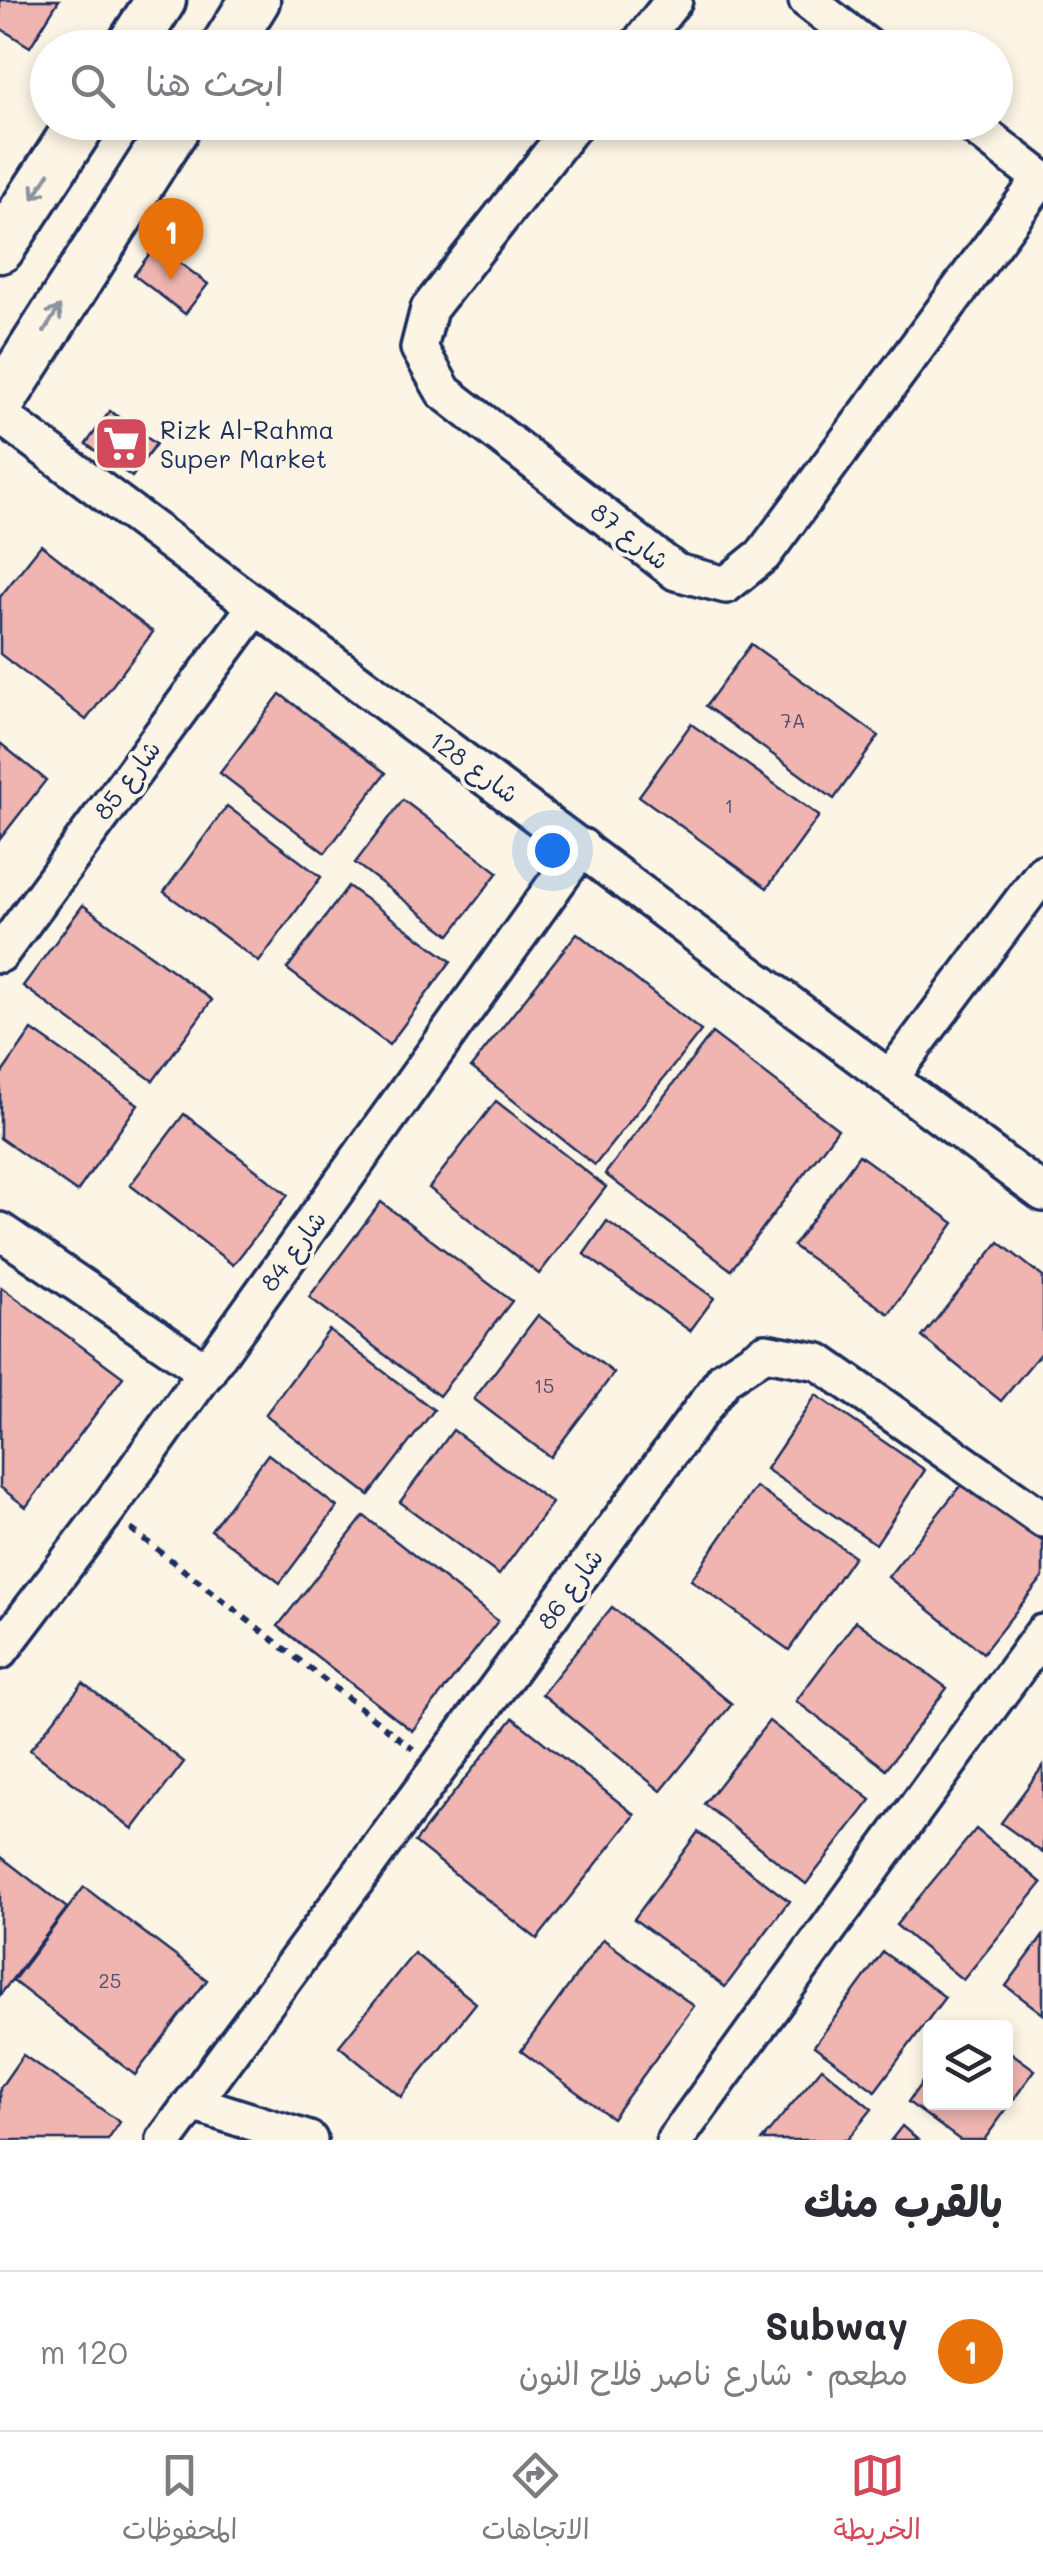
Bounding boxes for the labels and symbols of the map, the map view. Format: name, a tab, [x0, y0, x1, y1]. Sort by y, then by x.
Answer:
one-way arrow	[31, 171, 52, 199]
pin: 1	[138, 198, 204, 280]
one-way arrow	[42, 305, 63, 334]
place label: Rizk Al-Rahma Super Market	[160, 413, 334, 474]
supermarket icon: Rizk Al-Rahma Super Market	[91, 414, 151, 474]
street label: شارع 87	[583, 495, 676, 578]
house number: 7A	[781, 707, 805, 733]
street label: شارع 128	[422, 723, 525, 812]
street label: شارع 85	[86, 733, 169, 827]
house number: 1	[725, 792, 733, 818]
your location	[527, 825, 578, 876]
street label: شارع 84	[252, 1204, 335, 1299]
house number: 15	[534, 1372, 554, 1398]
street label: شارع 86	[529, 1542, 612, 1637]
house number: 25	[99, 1967, 121, 1993]

